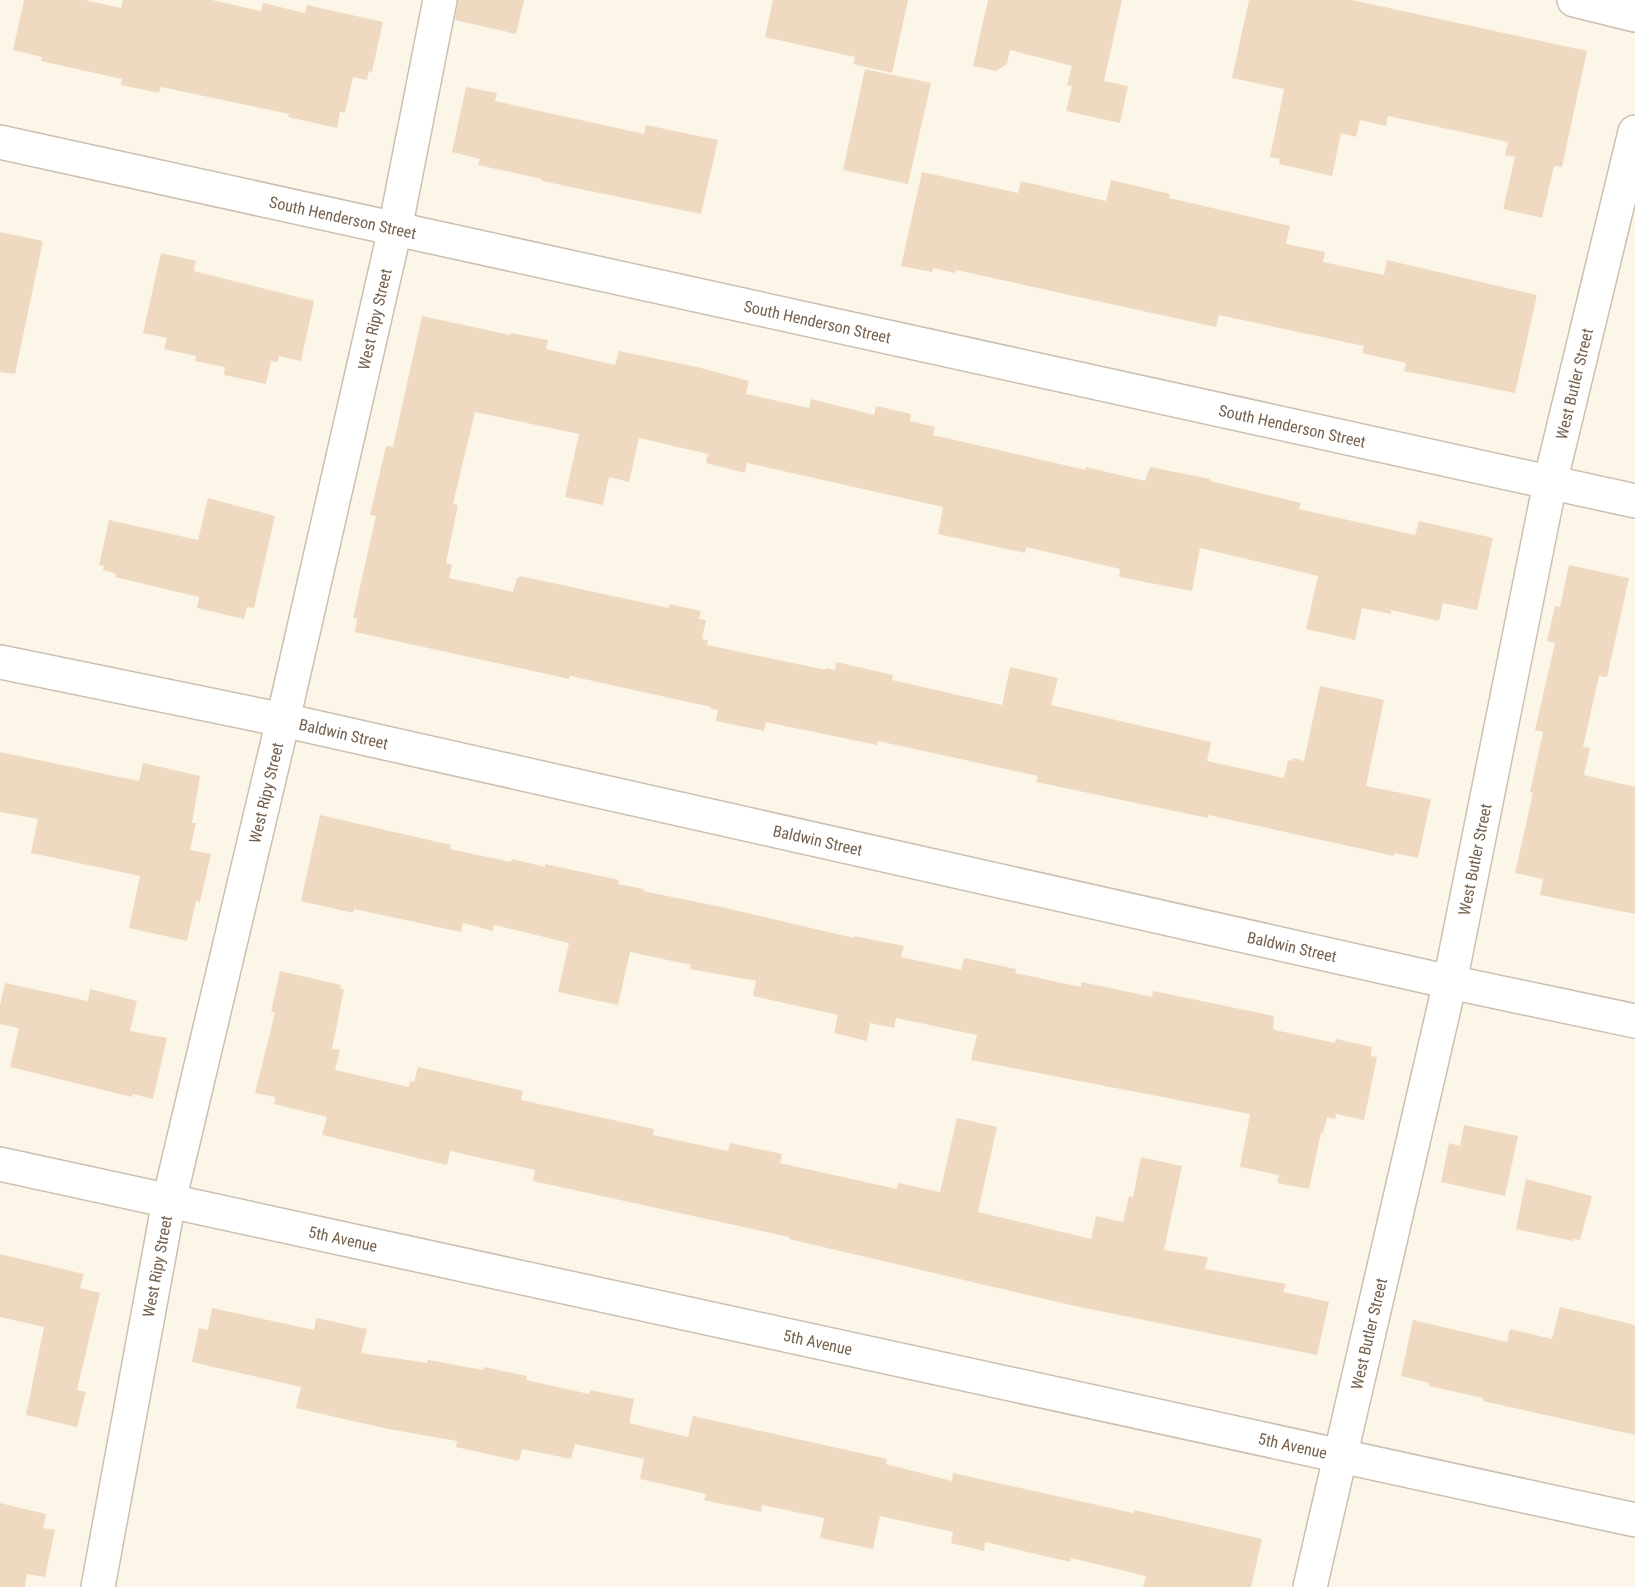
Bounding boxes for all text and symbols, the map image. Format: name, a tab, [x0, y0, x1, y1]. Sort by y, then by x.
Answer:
street label: South Henderson Street	[268, 192, 418, 243]
street label: West Ripy Street	[354, 267, 395, 371]
street label: South Henderson Street	[742, 296, 893, 347]
street label: West Butler Street	[1551, 326, 1597, 441]
street label: South Henderson Street	[1217, 400, 1368, 451]
street label: Baldwin Street	[297, 714, 390, 753]
street label: West Ripy Street	[245, 740, 287, 845]
street label: West Butler Street	[1454, 802, 1495, 917]
street label: Baldwin Street	[771, 821, 865, 859]
street label: Baldwin Street	[1246, 927, 1339, 966]
street label: West Ripy Street	[138, 1214, 176, 1319]
street label: 5th Avenue	[307, 1222, 379, 1255]
street label: West Butler Street	[1347, 1276, 1391, 1391]
street label: 5th Avenue	[782, 1325, 854, 1359]
street label: 5th Avenue	[1256, 1429, 1329, 1462]

